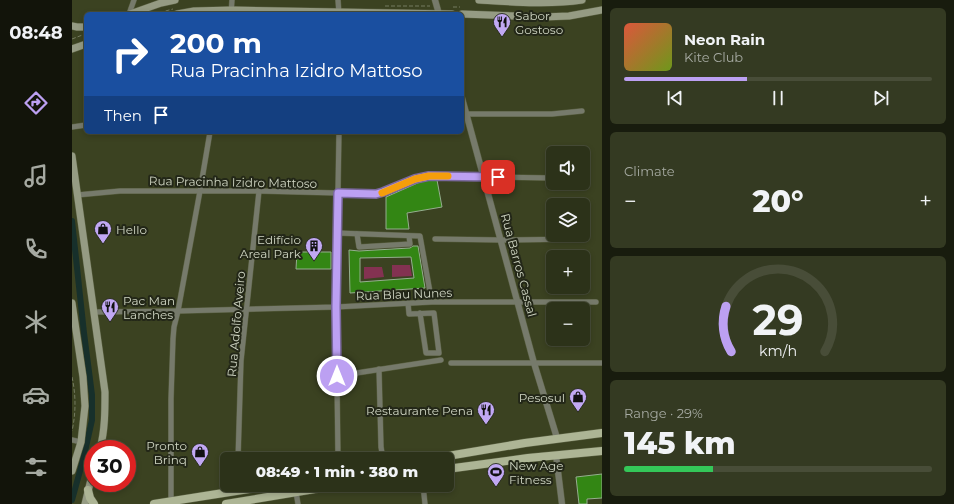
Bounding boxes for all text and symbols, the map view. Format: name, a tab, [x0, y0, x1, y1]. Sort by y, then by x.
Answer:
place label: Sabor Gostoso	[515, 8, 563, 37]
restaurant icon: Sabor Gostoso	[492, 12, 512, 37]
text: 08:48	[9, 22, 63, 44]
text: 200 m	[170, 26, 262, 60]
icon: right	[104, 28, 156, 80]
text: Neon Rain	[684, 30, 765, 49]
text: Kite Club	[684, 49, 743, 65]
text: Rua Pracinha Izidro Mattoso	[170, 60, 422, 82]
icon: previous	[664, 87, 686, 109]
icon: pause	[767, 87, 789, 109]
icon: next	[870, 87, 892, 109]
icon: directions	[22, 89, 50, 117]
icon: arrive	[150, 104, 172, 126]
text: Then	[104, 106, 142, 125]
map controls	[546, 146, 590, 346]
button: sound	[546, 146, 590, 190]
pin	[481, 160, 515, 194]
icon: music	[22, 162, 50, 190]
text: Climate	[624, 163, 675, 179]
icon: arrive	[487, 166, 509, 188]
street label: Rua Pracinha Izidro Mattoso	[149, 173, 317, 191]
text: 20°	[752, 183, 804, 220]
text: −	[624, 188, 637, 215]
text: +	[919, 188, 932, 215]
button: layers	[546, 198, 590, 242]
street label: Rua Barros Cassal	[498, 212, 540, 318]
shop icon: Hello	[93, 219, 113, 244]
place label: Hello	[116, 222, 147, 237]
place label: Edifício Areal Park	[240, 232, 302, 261]
icon: phone	[22, 235, 50, 263]
building icon: Edifício Areal Park	[304, 236, 324, 261]
button: +	[546, 250, 590, 294]
street label: Rua Adolfo Aveiro	[224, 270, 248, 378]
street label: Rua Blau Nunes	[355, 285, 453, 303]
place label: Pac Man Lanches	[123, 293, 175, 322]
text: 29	[752, 295, 804, 345]
restaurant icon: Pac Man Lanches	[100, 297, 120, 322]
button: −	[546, 302, 590, 346]
icon: climate	[22, 308, 50, 336]
text: km/h	[759, 342, 797, 360]
position arrow	[316, 355, 358, 397]
icon: car	[22, 381, 50, 409]
shop icon: Pesosul	[568, 387, 588, 412]
place label: Pesosul	[519, 390, 565, 405]
restaurant icon: Restaurante Pena	[476, 400, 496, 425]
place label: Restaurante Pena	[366, 403, 473, 418]
text: Range · 29%	[624, 405, 703, 421]
text: 145 km	[624, 425, 736, 462]
place label: Pronto Brinq	[146, 438, 187, 467]
speed limit sign: 30	[84, 440, 136, 492]
shop icon: Pronto Brinq	[190, 442, 210, 467]
icon: filters	[22, 453, 50, 481]
place label: New Age Fitness	[509, 458, 564, 487]
text: 08:49 · 1 min · 380 m	[256, 462, 418, 481]
sports icon: New Age Fitness	[486, 462, 506, 487]

